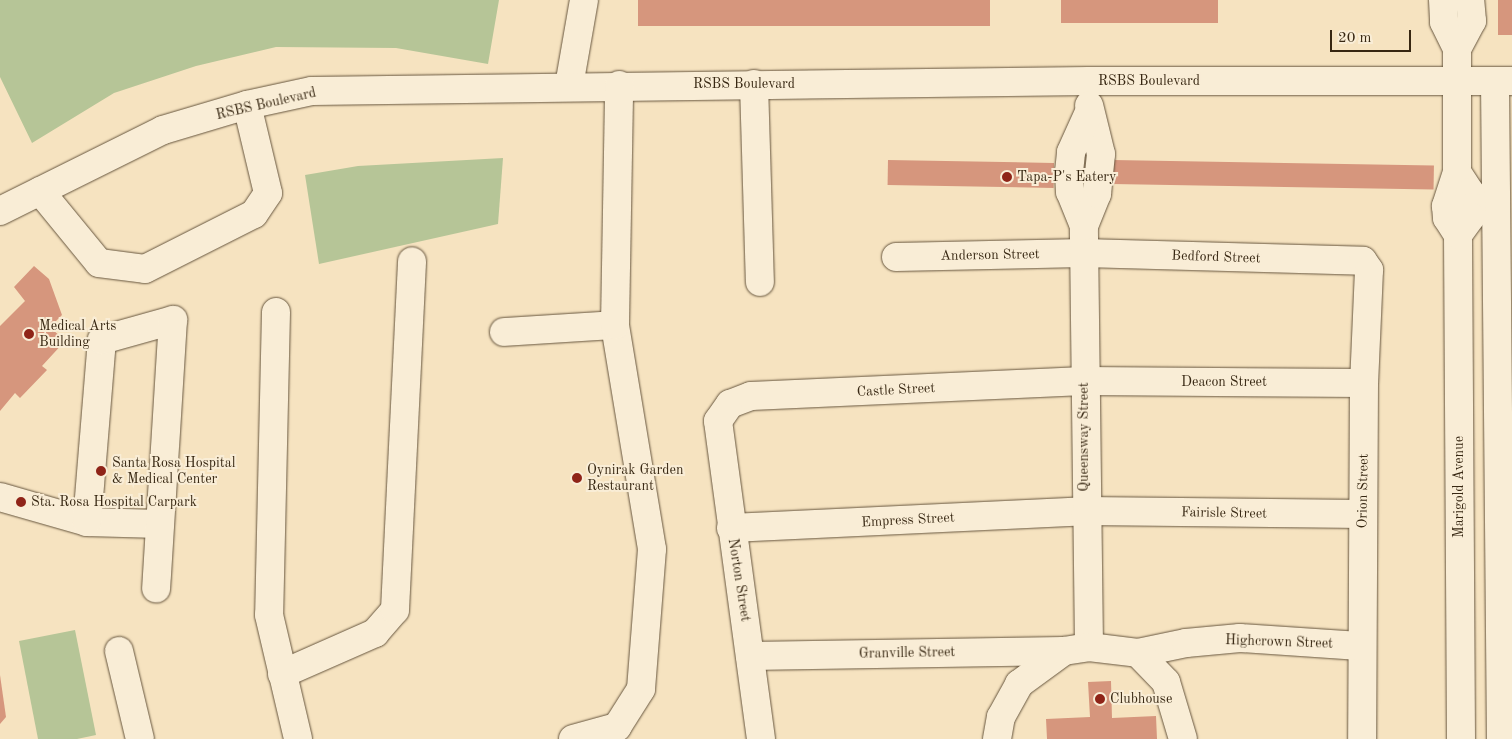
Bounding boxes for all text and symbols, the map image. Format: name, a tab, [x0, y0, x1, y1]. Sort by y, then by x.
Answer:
scale bar	[1332, 20, 1413, 52]
text: 20 m	[1338, 31, 1372, 46]
street label: RSBS Boulevard	[1098, 73, 1200, 89]
street label: RSBS Boulevard	[693, 76, 795, 92]
street label: RSBS Boulevard	[214, 84, 318, 124]
place label: Tapa-P's Eatery	[1017, 169, 1116, 185]
marker: Tapa-P's Eatery	[1001, 171, 1013, 183]
street label: Anderson Street	[940, 246, 1040, 264]
street label: Bedford Street	[1171, 247, 1261, 267]
place label: Medical Arts Building	[39, 318, 116, 351]
marker: Medical Arts Building	[23, 328, 35, 340]
street label: Deacon Street	[1181, 374, 1267, 390]
street label: Castle Street	[856, 380, 936, 400]
street label: Queensway Street	[1076, 382, 1092, 492]
street label: Marigold Avenue	[1451, 436, 1467, 538]
street label: Orion Street	[1354, 453, 1372, 529]
place label: Santa Rosa Hospital & Medical Center	[112, 455, 235, 488]
place label: Oynirak Garden Restaurant	[587, 462, 683, 494]
marker: Santa Rosa Hospital & Medical Center	[94, 464, 108, 478]
marker: Oynirak Garden Restaurant	[571, 472, 583, 484]
place label: Sta. Rosa Hospital Carpark	[31, 494, 197, 510]
marker: Sta. Rosa Hospital Carpark	[15, 496, 27, 508]
street label: Fairisle Street	[1181, 504, 1267, 522]
street label: Empress Street	[861, 509, 955, 531]
street label: Norton Street	[724, 537, 754, 623]
street label: Highcrown Street	[1225, 632, 1333, 652]
street label: Granville Street	[859, 644, 955, 662]
place label: Clubhouse	[1110, 691, 1172, 707]
marker: Clubhouse	[1094, 693, 1106, 705]

